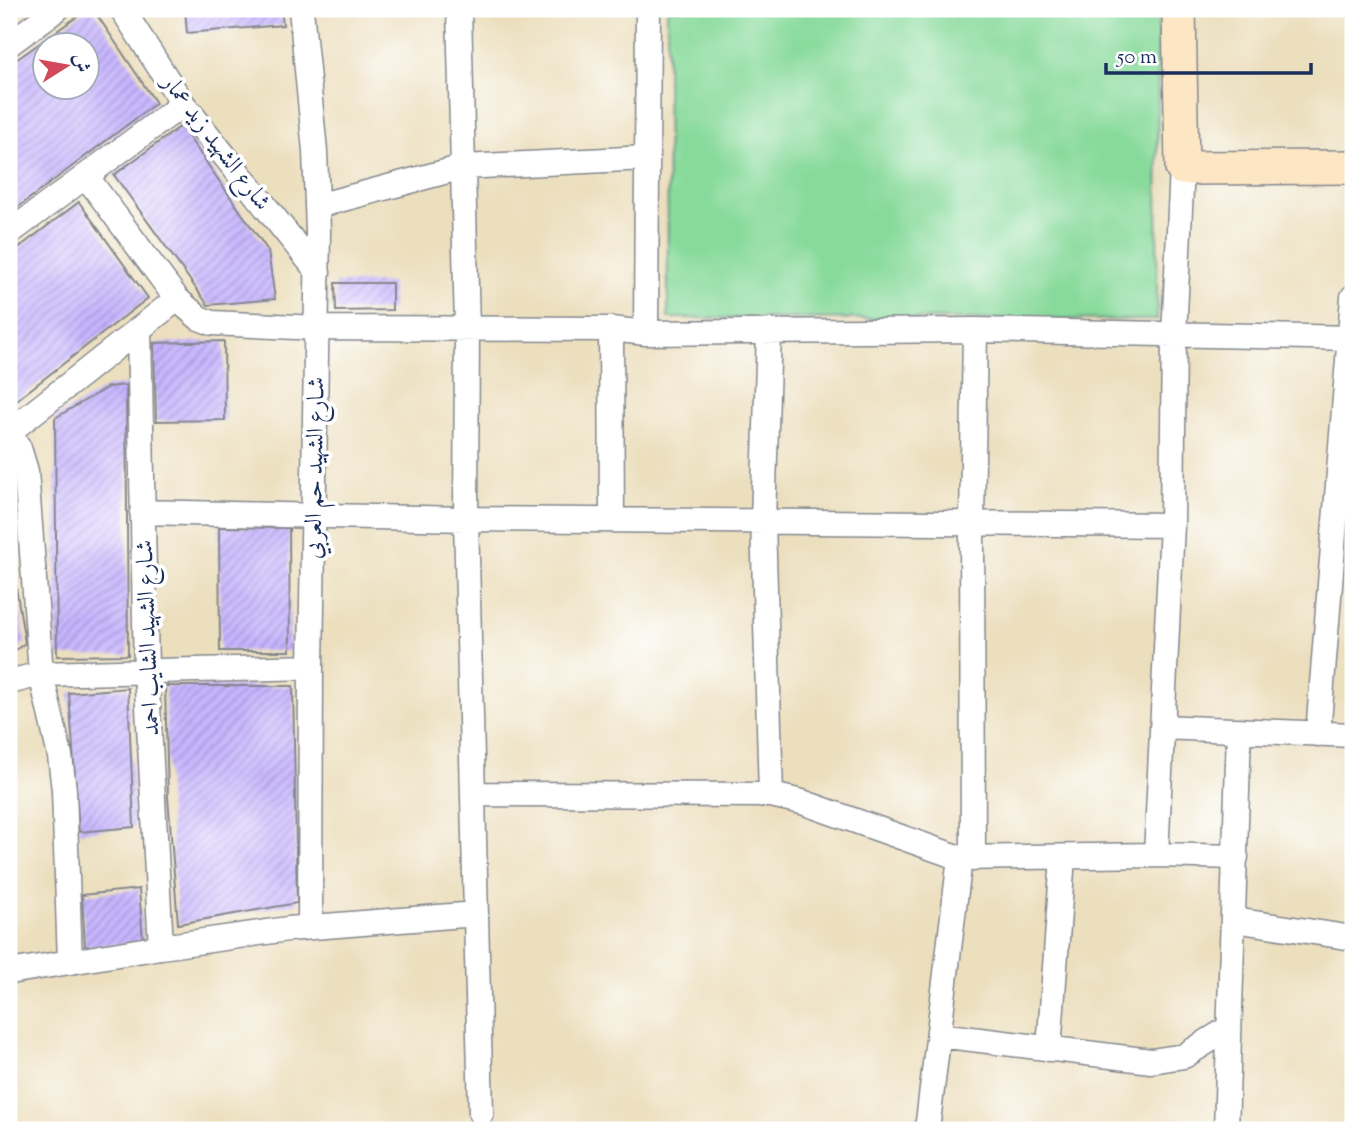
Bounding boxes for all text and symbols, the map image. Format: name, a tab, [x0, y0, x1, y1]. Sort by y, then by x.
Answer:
north arrow	[32, 32, 102, 102]
scale bar	[1106, 32, 1311, 76]
text: 50 m	[1116, 43, 1157, 73]
text: ش	[65, 51, 95, 75]
street label: شارع الشهيد زيد عمار	[151, 66, 278, 219]
street label: شـارع الشهيد حم العربي	[297, 377, 338, 560]
street label: شـارع الشهيد الشايب احمد	[129, 539, 170, 737]

